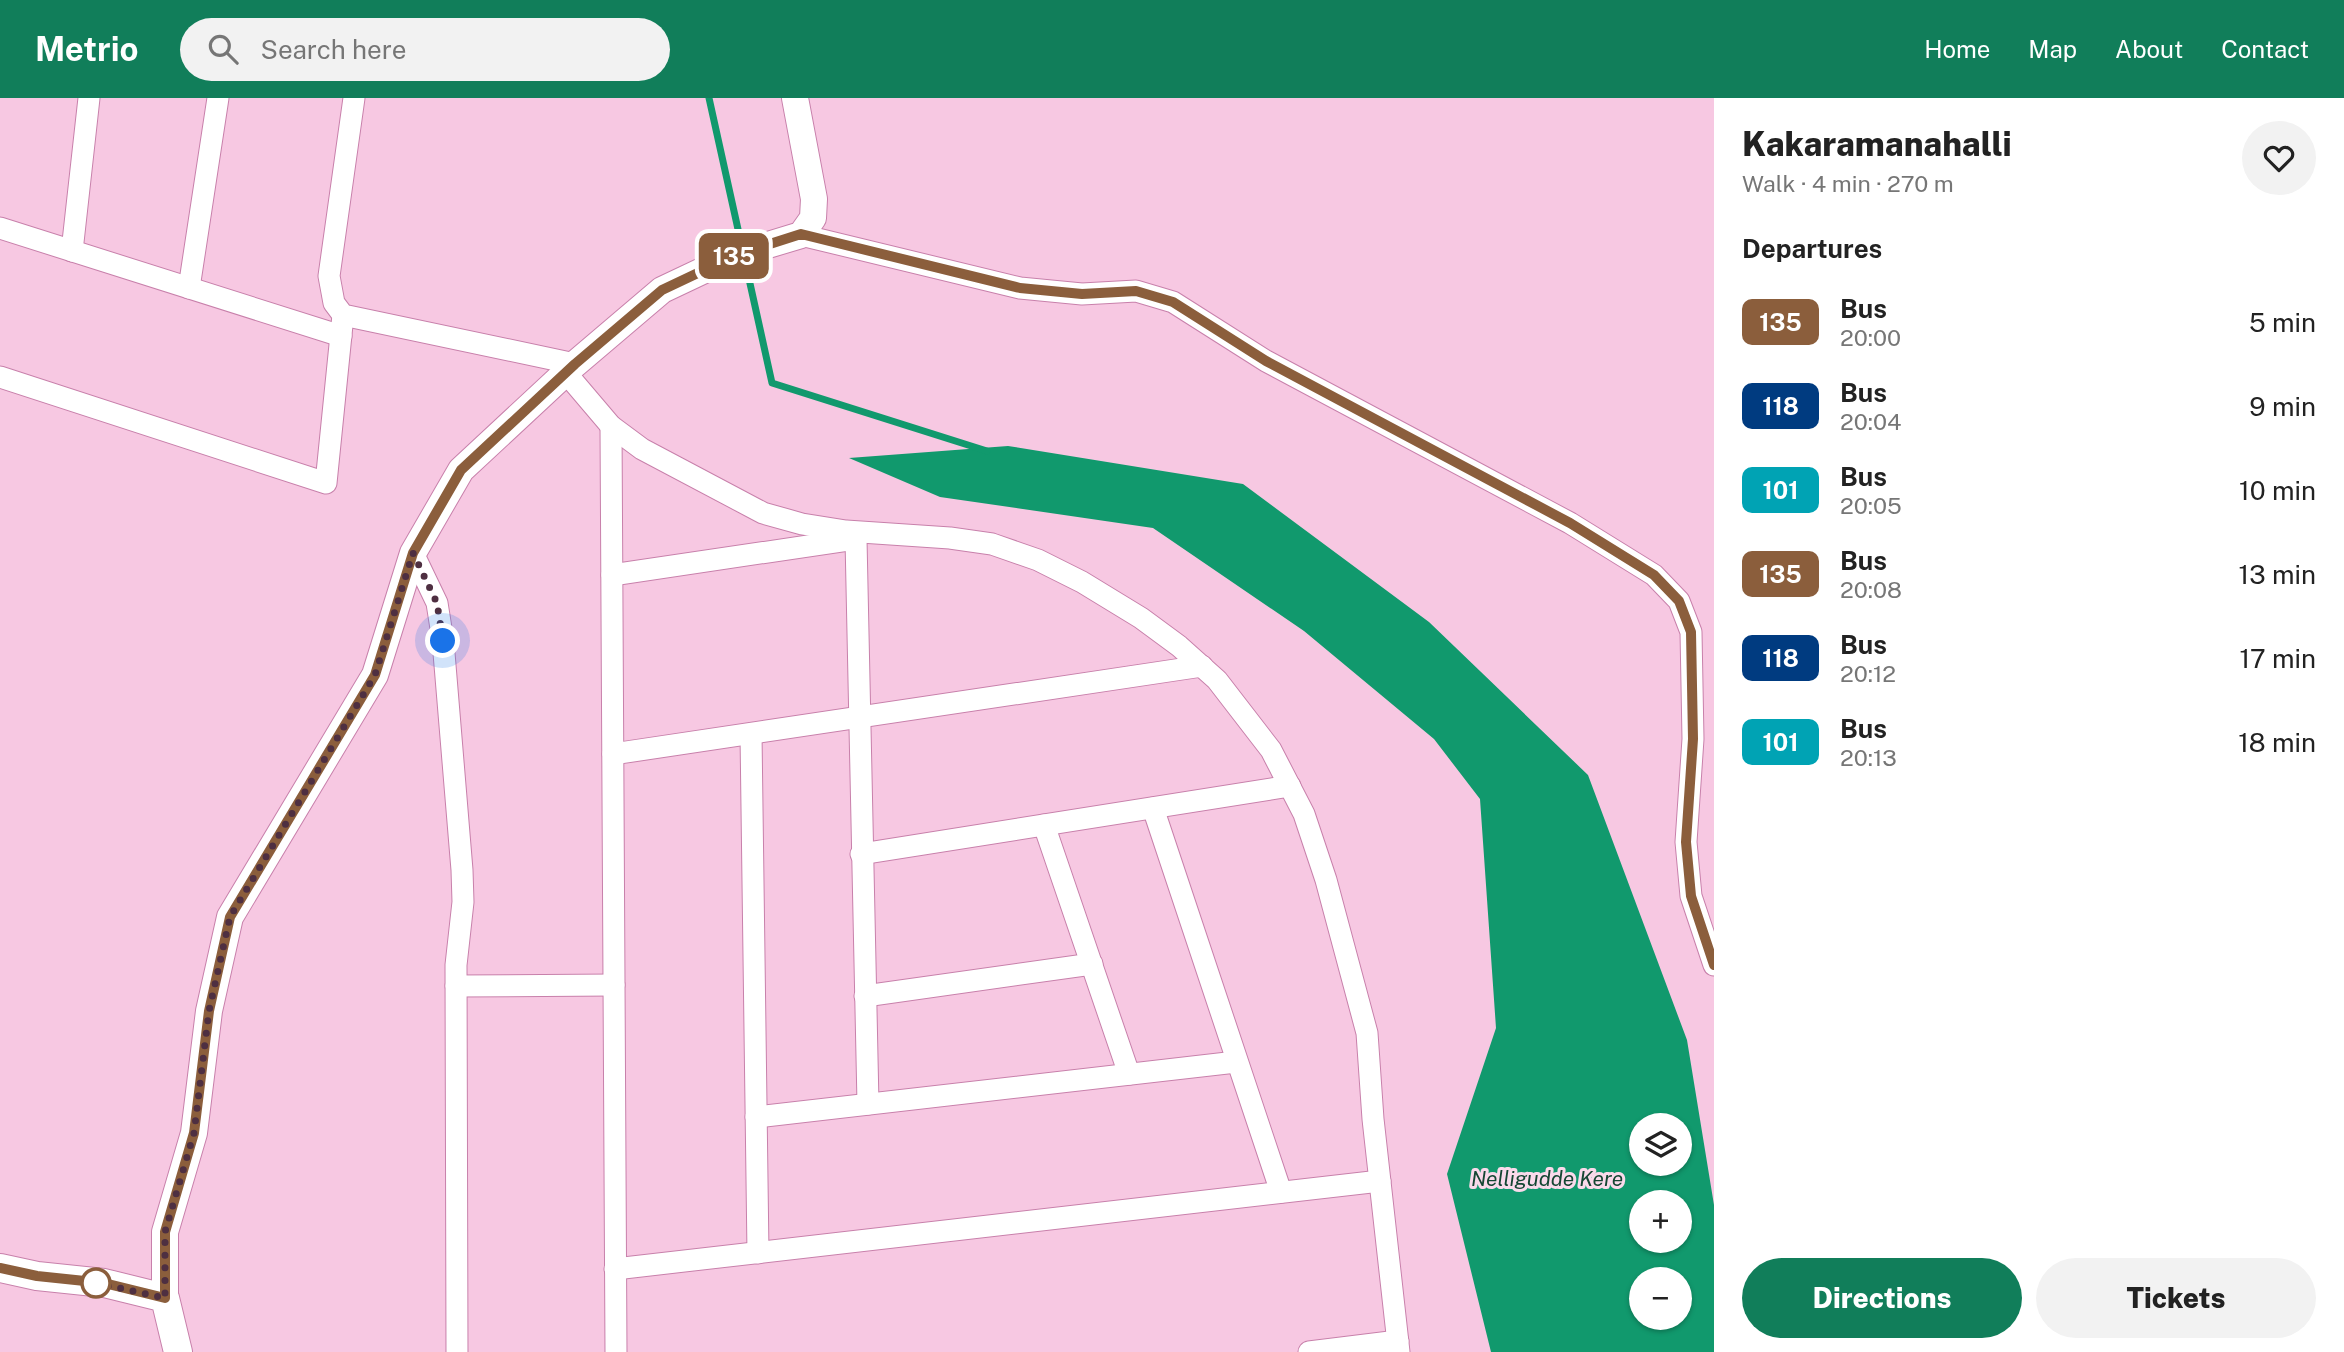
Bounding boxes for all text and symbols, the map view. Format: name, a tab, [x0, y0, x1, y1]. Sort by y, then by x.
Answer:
search box	[180, 18, 670, 81]
text: Metrio	[35, 30, 138, 68]
icon: search	[204, 30, 242, 68]
text: Search here	[260, 34, 406, 65]
text: Home	[1924, 35, 1990, 63]
text: Map	[2028, 35, 2077, 63]
text: About	[2115, 35, 2183, 63]
text: Contact	[2221, 35, 2309, 63]
button: heart	[2242, 121, 2316, 195]
text: Kakaramanahalli	[1742, 125, 2012, 163]
text: Walk · 4 min · 270 m	[1742, 170, 1954, 197]
line badge: 135	[694, 233, 774, 279]
text: Departures	[1742, 233, 1882, 264]
text: 135	[713, 242, 755, 270]
text: Bus	[1840, 293, 1887, 324]
text: 5 min	[2249, 307, 2316, 338]
text: 135	[1759, 308, 1802, 336]
text: 20:00	[1840, 324, 1901, 351]
text: Bus	[1840, 377, 1887, 408]
text: 9 min	[2249, 391, 2316, 422]
text: 118	[1762, 392, 1799, 420]
text: 20:04	[1840, 408, 1901, 435]
text: Bus	[1840, 461, 1887, 492]
text: 10 min	[2239, 475, 2316, 506]
text: 101	[1762, 476, 1799, 504]
text: 20:05	[1840, 492, 1902, 519]
text: Bus	[1840, 545, 1887, 576]
text: 13 min	[2239, 559, 2316, 590]
text: 135	[1759, 560, 1802, 588]
text: 20:08	[1840, 576, 1902, 603]
your location	[425, 623, 460, 658]
text: Bus	[1840, 629, 1887, 660]
text: 17 min	[2239, 643, 2316, 674]
text: 118	[1762, 644, 1799, 672]
text: 20:12	[1840, 660, 1896, 687]
text: Bus	[1840, 713, 1887, 744]
text: 18 min	[2238, 727, 2316, 758]
text: 101	[1762, 728, 1799, 756]
text: 20:13	[1840, 744, 1897, 771]
map controls	[1629, 1113, 1692, 1330]
button: layers	[1629, 1113, 1692, 1176]
water label: Nelligudde Kere	[1471, 1166, 1623, 1191]
button: +	[1629, 1190, 1692, 1253]
button: Directions	[1742, 1258, 2022, 1338]
button: Tickets	[2036, 1258, 2316, 1338]
button: −	[1629, 1267, 1692, 1330]
unlabelled marker	[81, 1268, 111, 1298]

